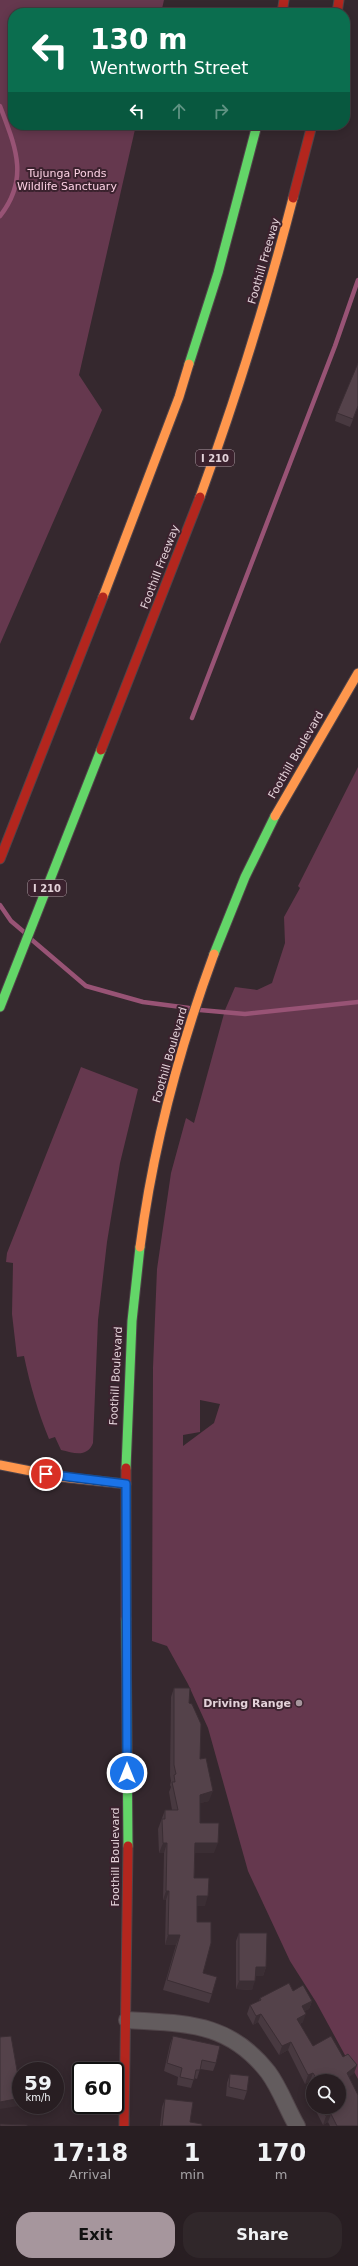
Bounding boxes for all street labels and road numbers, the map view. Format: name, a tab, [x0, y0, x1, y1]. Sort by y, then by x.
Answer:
street label: Foothill Freeway	[245, 216, 283, 306]
road number: I 210	[196, 450, 234, 466]
street label: Foothill Freeway	[138, 523, 182, 611]
street label: Foothill Boulevard	[266, 709, 326, 801]
road number: I 210	[28, 880, 66, 896]
street label: Foothill Boulevard	[150, 1006, 190, 1104]
street label: Foothill Boulevard	[107, 1326, 125, 1426]
street label: Foothill Boulevard	[109, 1808, 122, 1906]

